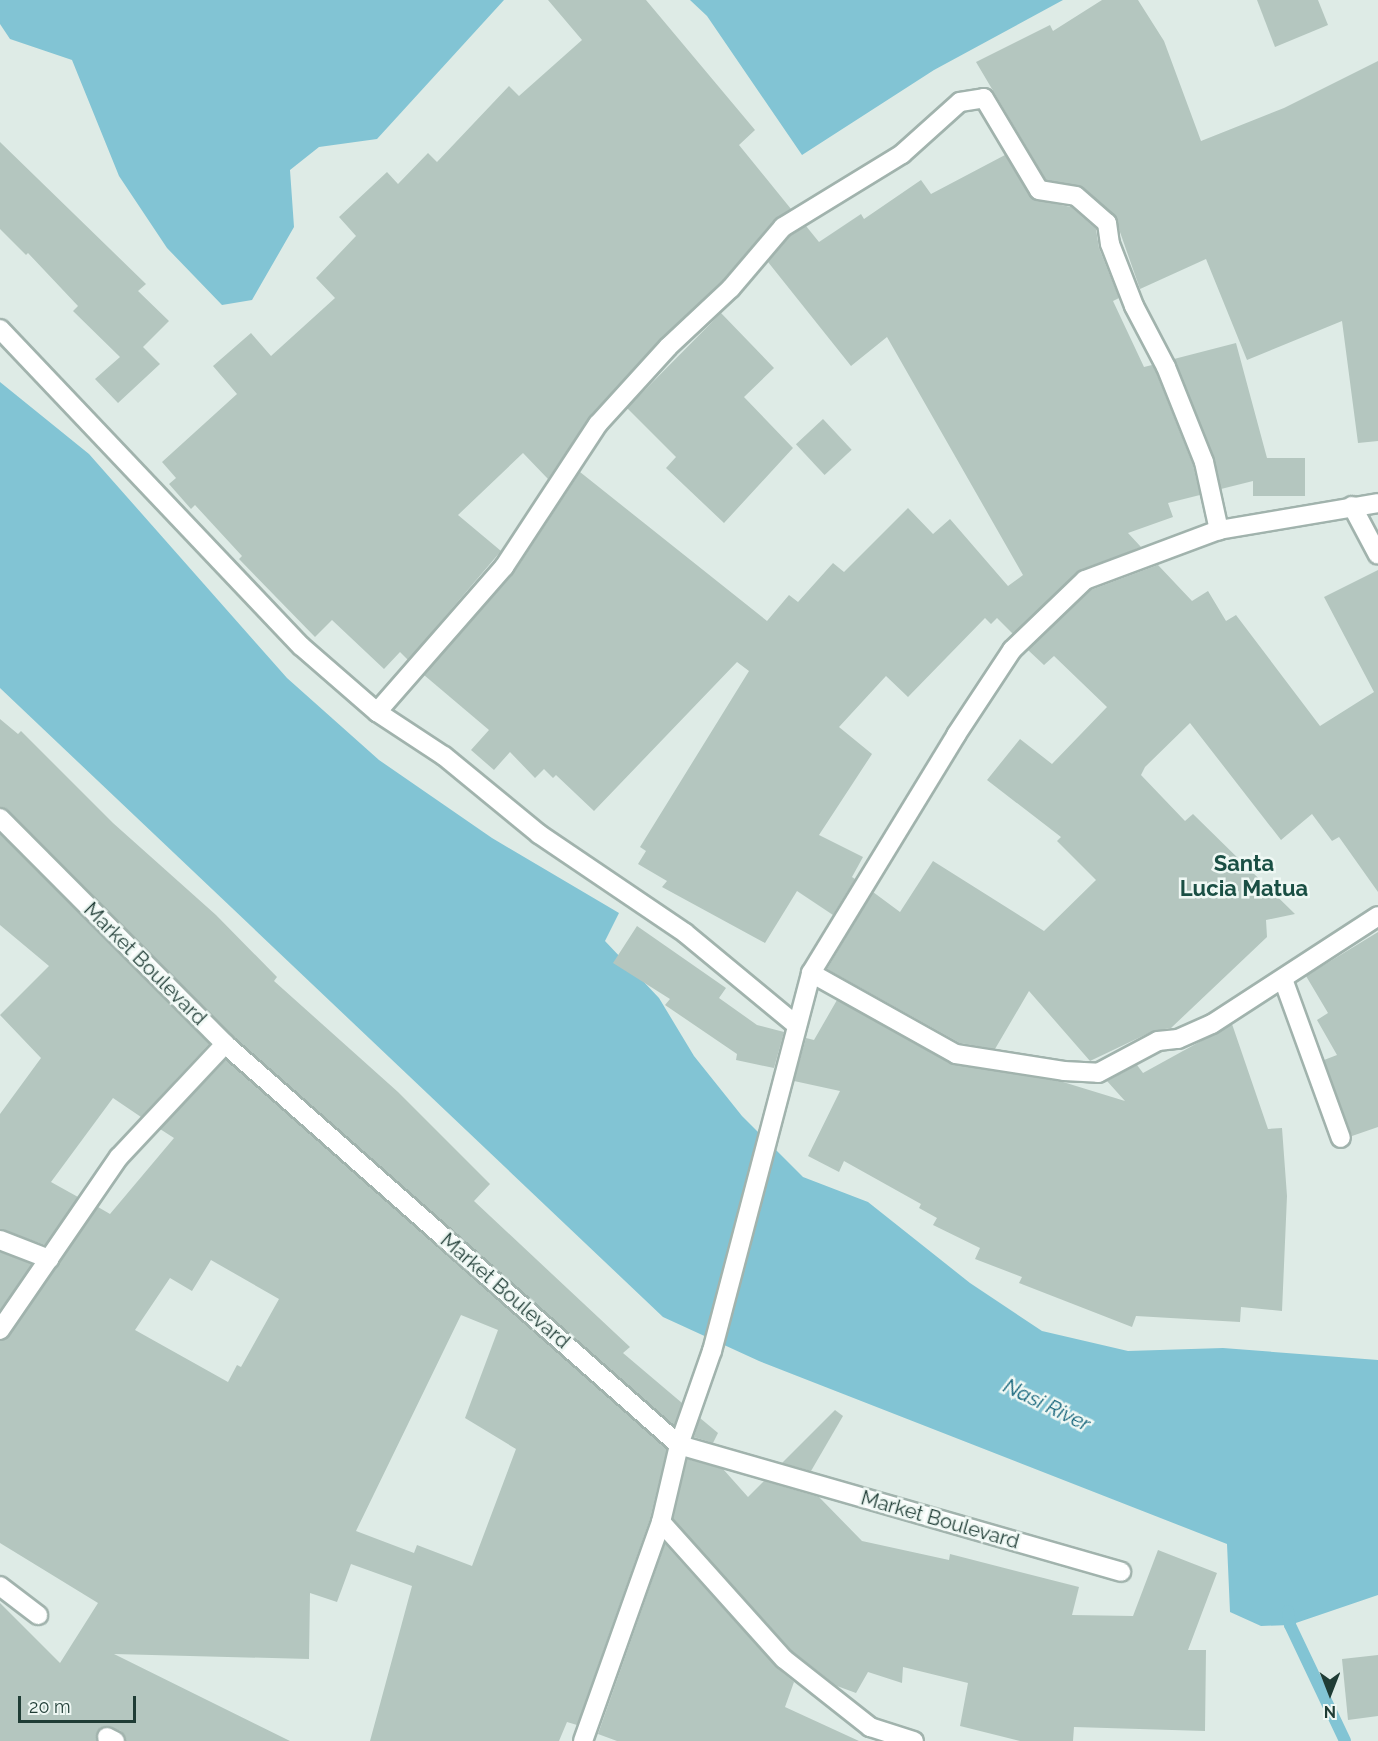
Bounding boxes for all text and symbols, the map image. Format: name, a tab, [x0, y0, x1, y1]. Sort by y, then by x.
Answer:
district label: Santa Lucia Matua	[1180, 850, 1308, 902]
street label: Market Boulevard	[79, 898, 211, 1030]
street label: Market Boulevard	[435, 1228, 575, 1354]
water label: Nasi River	[999, 1373, 1095, 1437]
street label: Market Boulevard	[858, 1486, 1022, 1554]
north arrow	[1300, 1663, 1360, 1723]
scale bar	[21, 1684, 140, 1722]
text: 20 m	[29, 1696, 71, 1717]
text: N	[1324, 1702, 1336, 1721]

